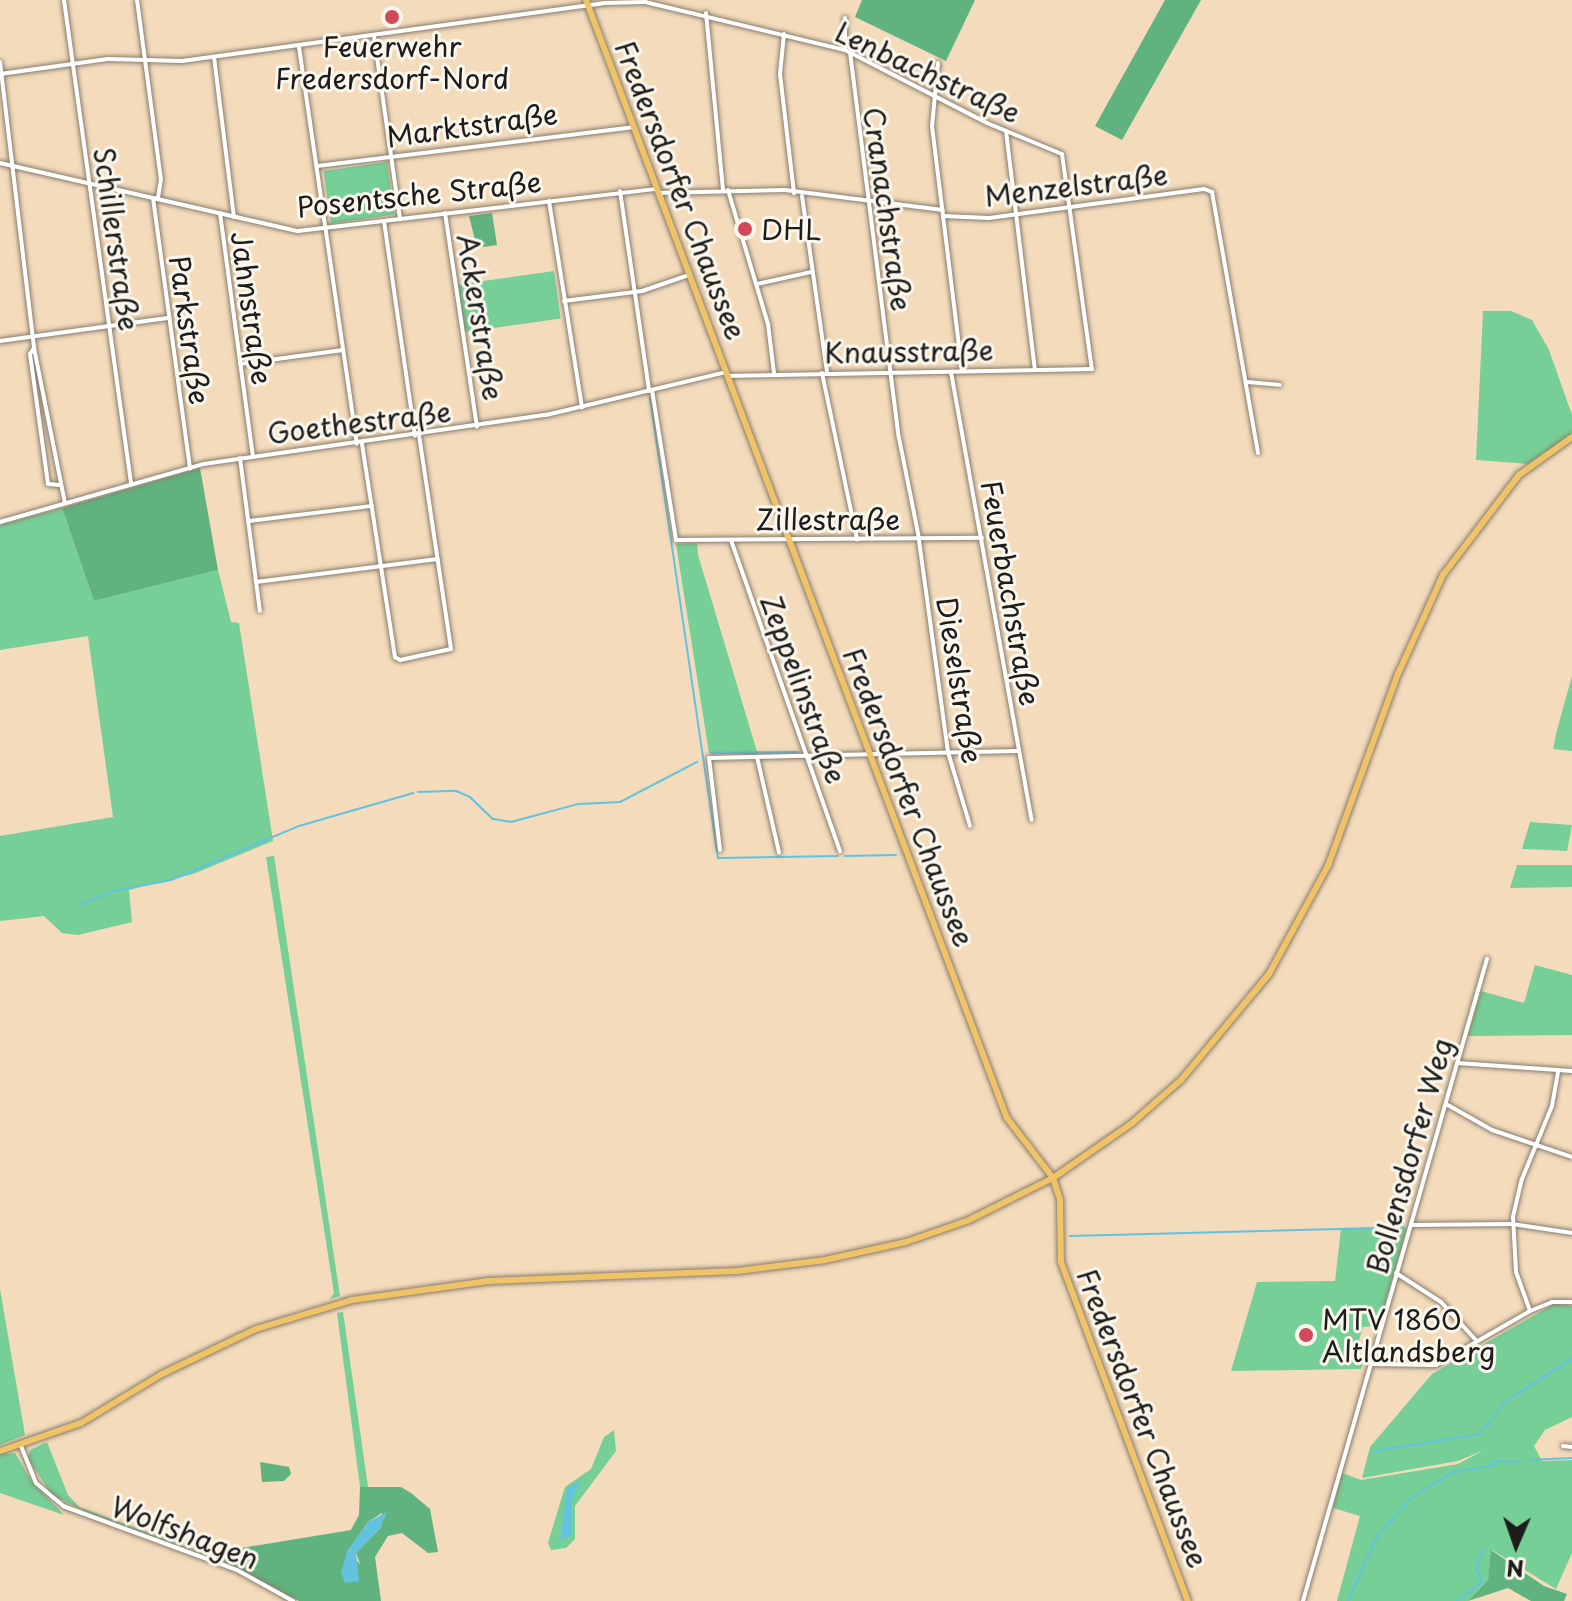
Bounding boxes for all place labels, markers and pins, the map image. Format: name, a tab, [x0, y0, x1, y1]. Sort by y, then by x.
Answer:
marker: Feuerwehr Fredersdorf-Nord	[383, 8, 401, 26]
place label: Feuerwehr Fredersdorf-Nord	[275, 29, 509, 95]
place label: DHL	[761, 212, 821, 246]
marker: DHL	[736, 220, 754, 238]
place label: MTV 1860 Altlandsberg	[1322, 1302, 1495, 1368]
marker: MTV 1860 Altlandsberg	[1297, 1326, 1315, 1344]

